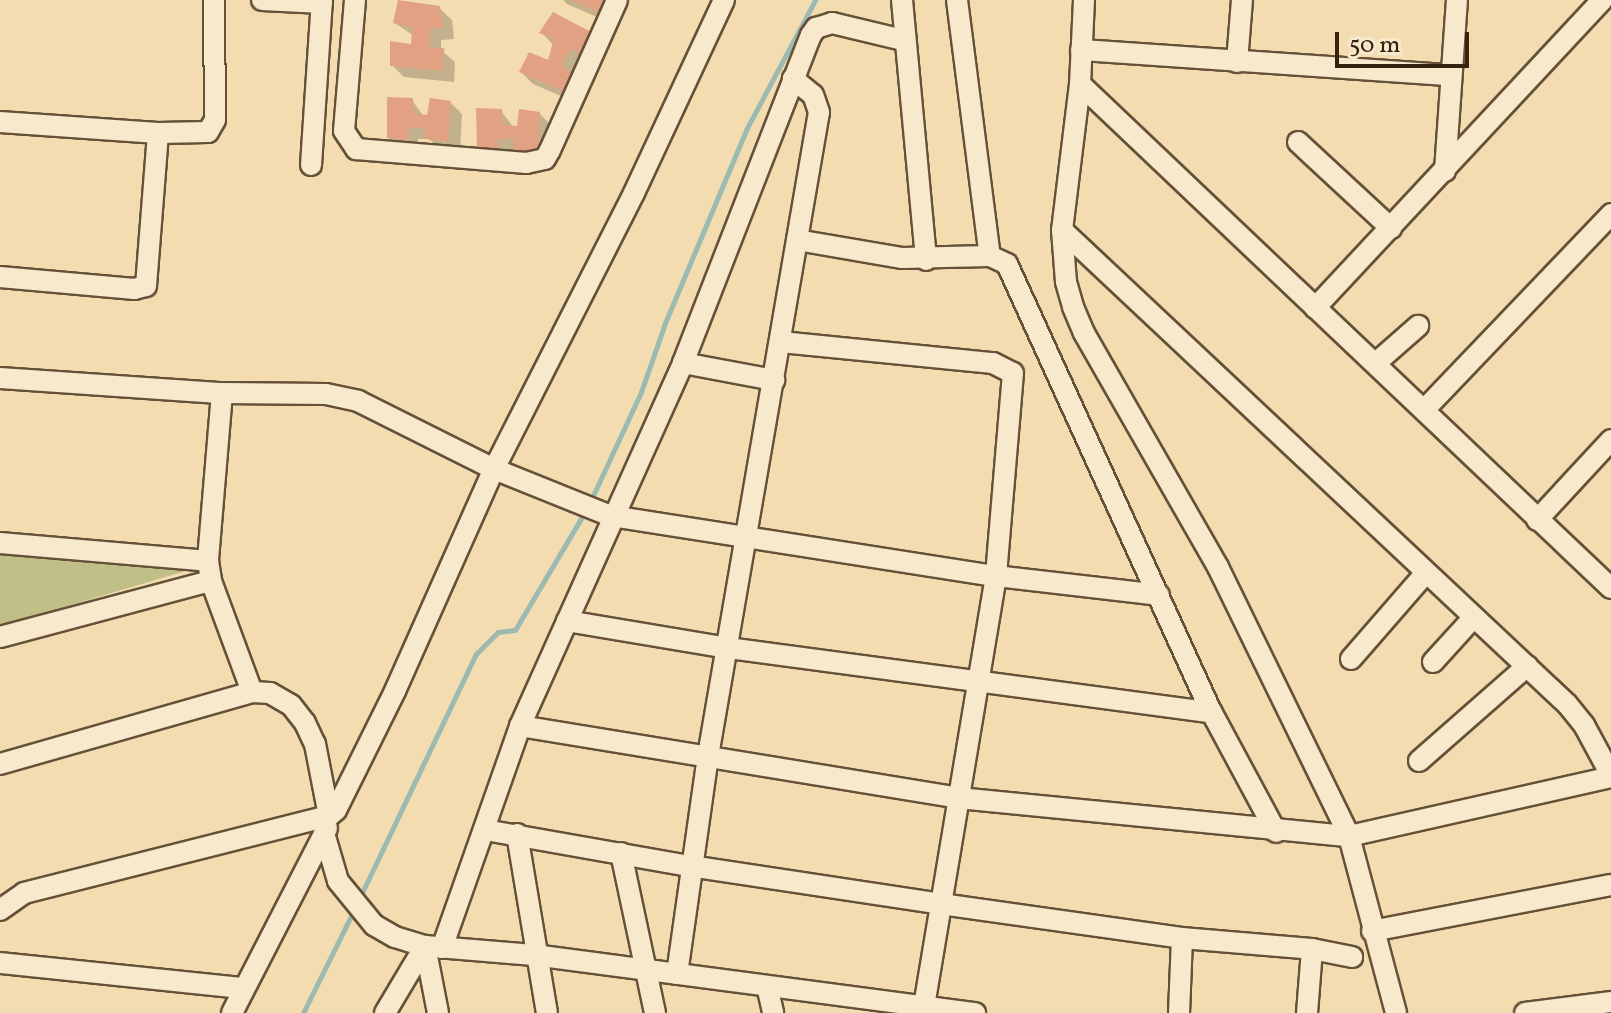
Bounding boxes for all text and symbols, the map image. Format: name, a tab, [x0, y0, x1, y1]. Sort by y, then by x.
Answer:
scale bar	[1339, 16, 1473, 66]
text: 50 m	[1349, 29, 1401, 63]

